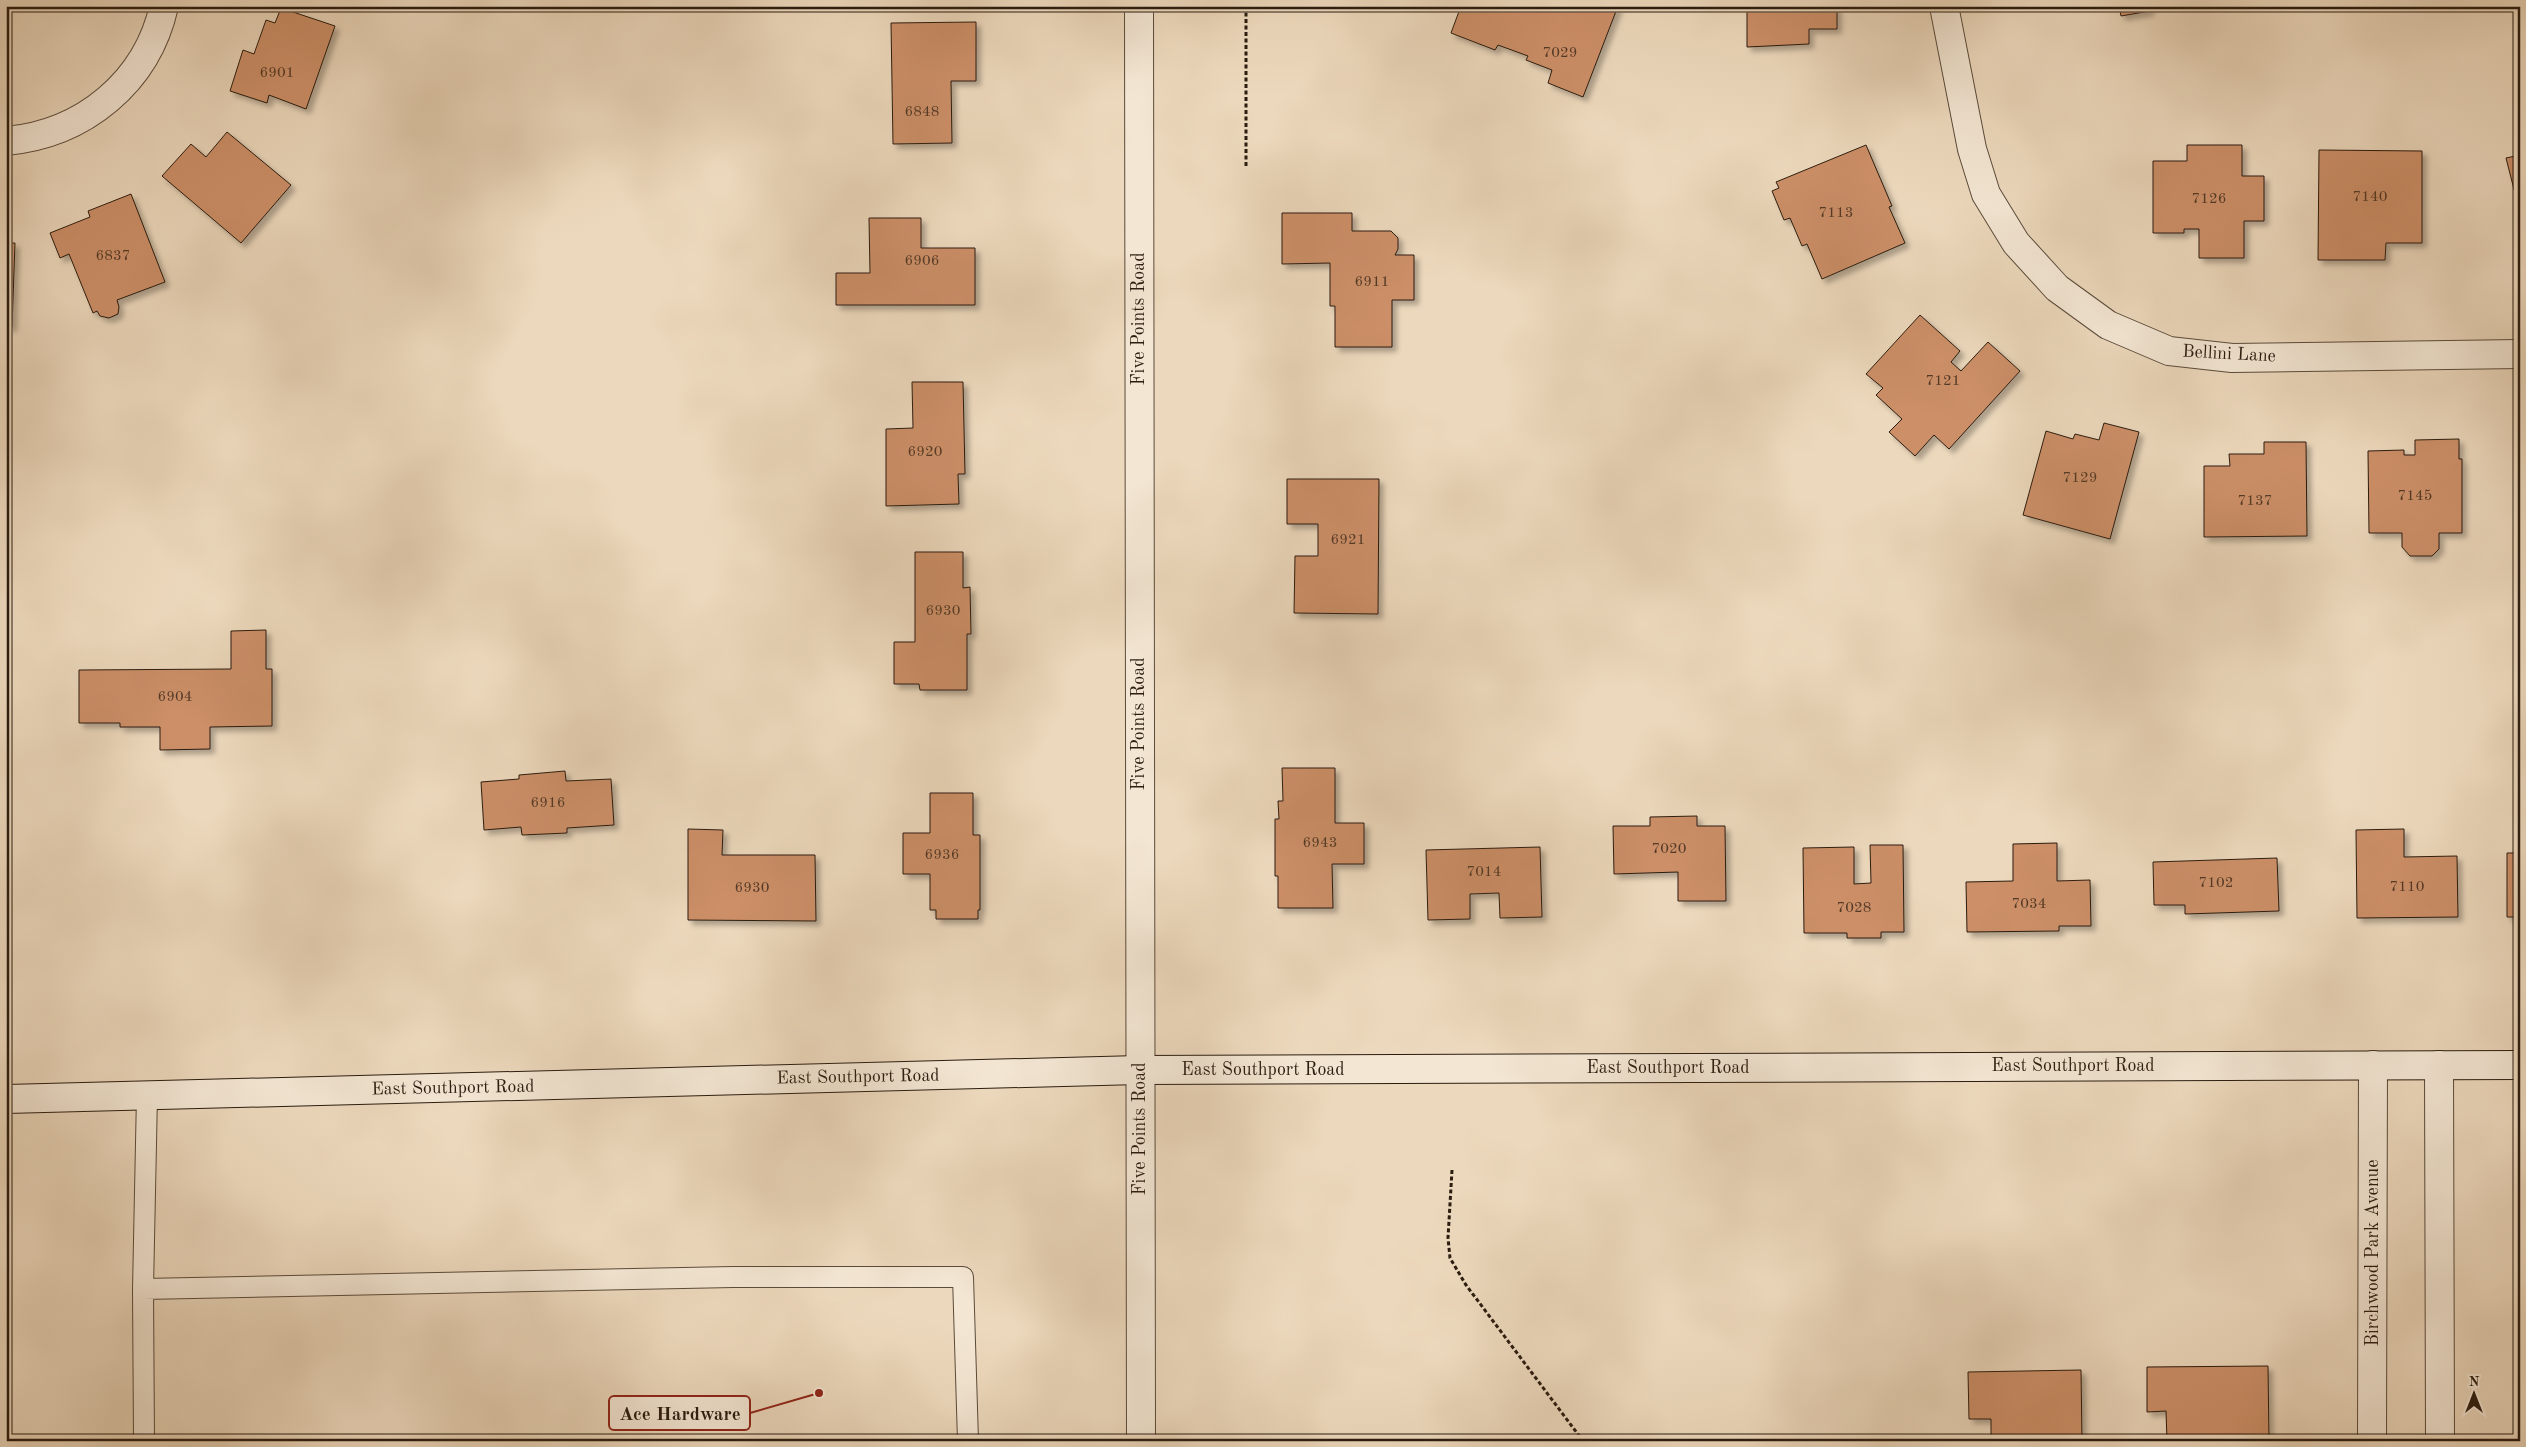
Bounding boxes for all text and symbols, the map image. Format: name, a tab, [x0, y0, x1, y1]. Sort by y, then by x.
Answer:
house number: 7029	[1543, 46, 1577, 61]
house number: 6901	[260, 66, 294, 81]
house number: 6848	[905, 105, 939, 120]
house number: 7140	[2353, 190, 2387, 205]
house number: 7126	[2192, 192, 2226, 207]
house number: 7113	[1819, 206, 1853, 221]
house number: 6837	[96, 249, 130, 264]
street label: Five Points Road	[1130, 252, 1148, 386]
house number: 6906	[905, 254, 939, 269]
house number: 6911	[1355, 275, 1389, 290]
street label: Bellini Lane	[2182, 343, 2276, 365]
house number: 7121	[1926, 374, 1960, 389]
house number: 6920	[908, 445, 942, 460]
house number: 7129	[2063, 471, 2097, 486]
house number: 7145	[2398, 489, 2432, 504]
house number: 7137	[2238, 494, 2272, 509]
house number: 6921	[1331, 533, 1365, 548]
house number: 6930	[926, 604, 960, 619]
street label: Five Points Road	[1130, 657, 1148, 791]
house number: 6904	[158, 690, 192, 705]
house number: 6916	[531, 796, 565, 811]
house number: 6943	[1303, 836, 1337, 851]
house number: 7020	[1652, 842, 1686, 857]
house number: 6936	[925, 848, 959, 863]
house number: 7014	[1467, 865, 1501, 880]
house number: 7102	[2199, 876, 2233, 891]
house number: 7110	[2390, 880, 2424, 895]
house number: 6930	[735, 881, 769, 896]
house number: 7034	[2012, 897, 2046, 912]
house number: 7028	[1837, 901, 1871, 916]
street label: East Southport Road	[1991, 1057, 2155, 1075]
street label: East Southport Road	[1586, 1059, 1750, 1077]
street label: East Southport Road	[1181, 1061, 1345, 1079]
street label: Five Points Road	[1131, 1062, 1149, 1196]
street label: East Southport Road	[776, 1067, 940, 1087]
street label: East Southport Road	[371, 1078, 535, 1098]
street label: Birchwood Park Avenue	[2364, 1160, 2382, 1346]
north arrow	[2448, 1370, 2498, 1420]
text: N	[2469, 1375, 2480, 1389]
callout: Ace Hardware	[609, 1396, 750, 1430]
text: Ace Hardware	[619, 1406, 741, 1425]

